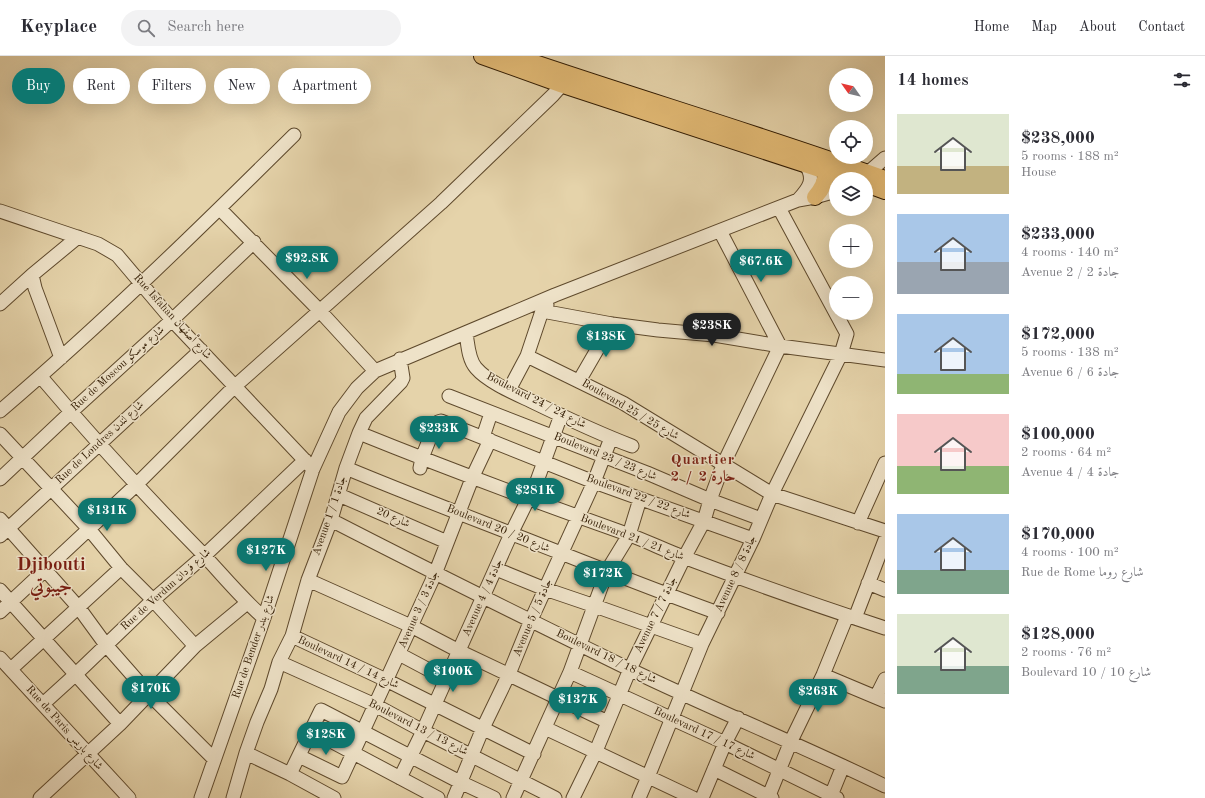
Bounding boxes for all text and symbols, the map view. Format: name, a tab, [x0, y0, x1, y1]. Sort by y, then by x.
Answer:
search box	[121, 10, 401, 46]
icon: search	[135, 17, 157, 39]
text: Keyplace	[20, 18, 97, 37]
text: Search here	[167, 20, 244, 35]
text: Home	[974, 20, 1009, 34]
text: Map	[1031, 20, 1057, 34]
text: About	[1079, 20, 1116, 34]
text: Contact	[1138, 20, 1185, 34]
chip: Buy	[12, 68, 65, 104]
chip: Rent	[73, 68, 130, 104]
chip: Filters	[138, 68, 206, 104]
chip: New	[214, 68, 270, 104]
chip: Apartment	[278, 68, 371, 104]
north arrow	[829, 68, 873, 112]
map controls	[829, 68, 873, 320]
icon: filters	[1171, 69, 1193, 91]
text: 14 homes	[897, 72, 969, 89]
button: locate	[829, 120, 873, 164]
icon: home	[929, 130, 977, 178]
text: $238,000	[1021, 130, 1095, 147]
text: 5 rooms · 188 m²	[1021, 150, 1119, 163]
text: House	[1021, 166, 1056, 179]
button: layers	[829, 172, 873, 216]
button: +	[829, 224, 873, 268]
text: $233,000	[1021, 226, 1095, 243]
icon: home	[929, 230, 977, 278]
pin: $92.8K	[274, 246, 340, 280]
text: 4 rooms · 140 m²	[1021, 246, 1119, 259]
pin: $67.6K	[728, 249, 794, 283]
text: $92.8K	[285, 252, 329, 265]
text: $67.6K	[739, 255, 783, 268]
text: Avenue 2 / جادة 2	[1021, 266, 1119, 279]
street label: Rue Isfahan شارع أصفهان	[129, 270, 216, 364]
button: −	[829, 276, 873, 320]
pin: $238K	[684, 313, 740, 347]
text: $238K	[692, 319, 732, 332]
street label: Rue de Moscou شارع موسكو	[69, 324, 169, 416]
pin: $138K	[578, 324, 634, 358]
text: $172,000	[1021, 326, 1095, 343]
text: $138K	[586, 330, 626, 343]
icon: home	[929, 330, 977, 378]
text: 5 rooms · 138 m²	[1021, 346, 1119, 359]
text: Avenue 6 / جادة 6	[1021, 366, 1119, 379]
street label: Boulevard 24 / شارع 24	[483, 371, 588, 434]
street label: Boulevard 25 / شارع 25	[578, 378, 680, 445]
street label: Rue de Londres شارع لندن	[54, 399, 148, 489]
pin: $233K	[411, 416, 467, 450]
text: $233K	[419, 422, 459, 435]
text: $100,000	[1021, 426, 1095, 443]
icon: home	[929, 430, 977, 478]
street label: Boulevard 23 / شارع 23	[551, 431, 658, 485]
text: 2 rooms · 64 m²	[1021, 446, 1111, 459]
district label: Quartier 2 / حارة 2	[671, 453, 735, 485]
text: Avenue 4 / جادة 4	[1021, 466, 1119, 479]
street label: Boulevard 22 / شارع 22	[583, 473, 692, 524]
street label: Avenue 1 / جادة 1	[311, 475, 349, 557]
pin: $281K	[507, 478, 563, 512]
text: $281K	[515, 484, 555, 497]
pin: $131K	[79, 498, 135, 532]
street label: Boulevard 20 / شارع 20	[444, 503, 551, 557]
text: $131K	[87, 504, 127, 517]
street label: شارع 20	[374, 506, 411, 533]
street label: Boulevard 21 / شارع 21	[578, 513, 685, 566]
text: $170,000	[1021, 526, 1095, 543]
icon: home	[929, 530, 977, 578]
street label: Avenue 8 / جادة 8	[713, 534, 759, 614]
pin: $127K	[238, 538, 294, 572]
text: $127K	[246, 544, 286, 557]
text: 4 rooms · 100 m²	[1021, 546, 1119, 559]
street label: Rue de Verdun شارع فردان	[119, 547, 215, 635]
district label: Djibouti جيبوتي	[16, 556, 86, 601]
street label: Avenue 4 / جادة 4	[461, 557, 505, 638]
pin: $172K	[575, 561, 631, 595]
text: Rue de Rome شارع روما	[1021, 566, 1144, 579]
text: $172K	[583, 567, 623, 580]
street label: Avenue 3 / جادة 3	[397, 569, 441, 650]
street label: Avenue 7 / جادة 7	[633, 575, 679, 655]
street label: Avenue 5 / جادة 5	[512, 577, 554, 658]
street label: Rue de Bender شارع بندر	[231, 594, 280, 701]
text: $128,000	[1021, 626, 1095, 643]
street label: Boulevard 18 / شارع 18	[553, 628, 658, 689]
icon: home	[929, 630, 977, 678]
street label: Boulevard 14 / شارع 14	[295, 635, 400, 694]
text: 2 rooms · 76 m²	[1021, 646, 1111, 659]
pin: $100K	[425, 659, 481, 693]
text: $100K	[433, 665, 473, 678]
text: Boulevard 10 / شارع 10	[1021, 666, 1151, 679]
pin: $170K	[123, 676, 179, 710]
pin: $263K	[790, 679, 846, 713]
text: $170K	[131, 682, 171, 695]
street label: Rue de Paris شارع باريس	[21, 684, 104, 774]
text: $263K	[798, 685, 838, 698]
pin: $137K	[550, 687, 606, 721]
text: $137K	[558, 693, 598, 706]
street label: Boulevard 13 / شارع 13	[365, 698, 470, 761]
street label: Boulevard 17 / شارع 17	[651, 706, 756, 765]
pin: $128K	[298, 722, 354, 756]
text: $128K	[306, 728, 346, 741]

